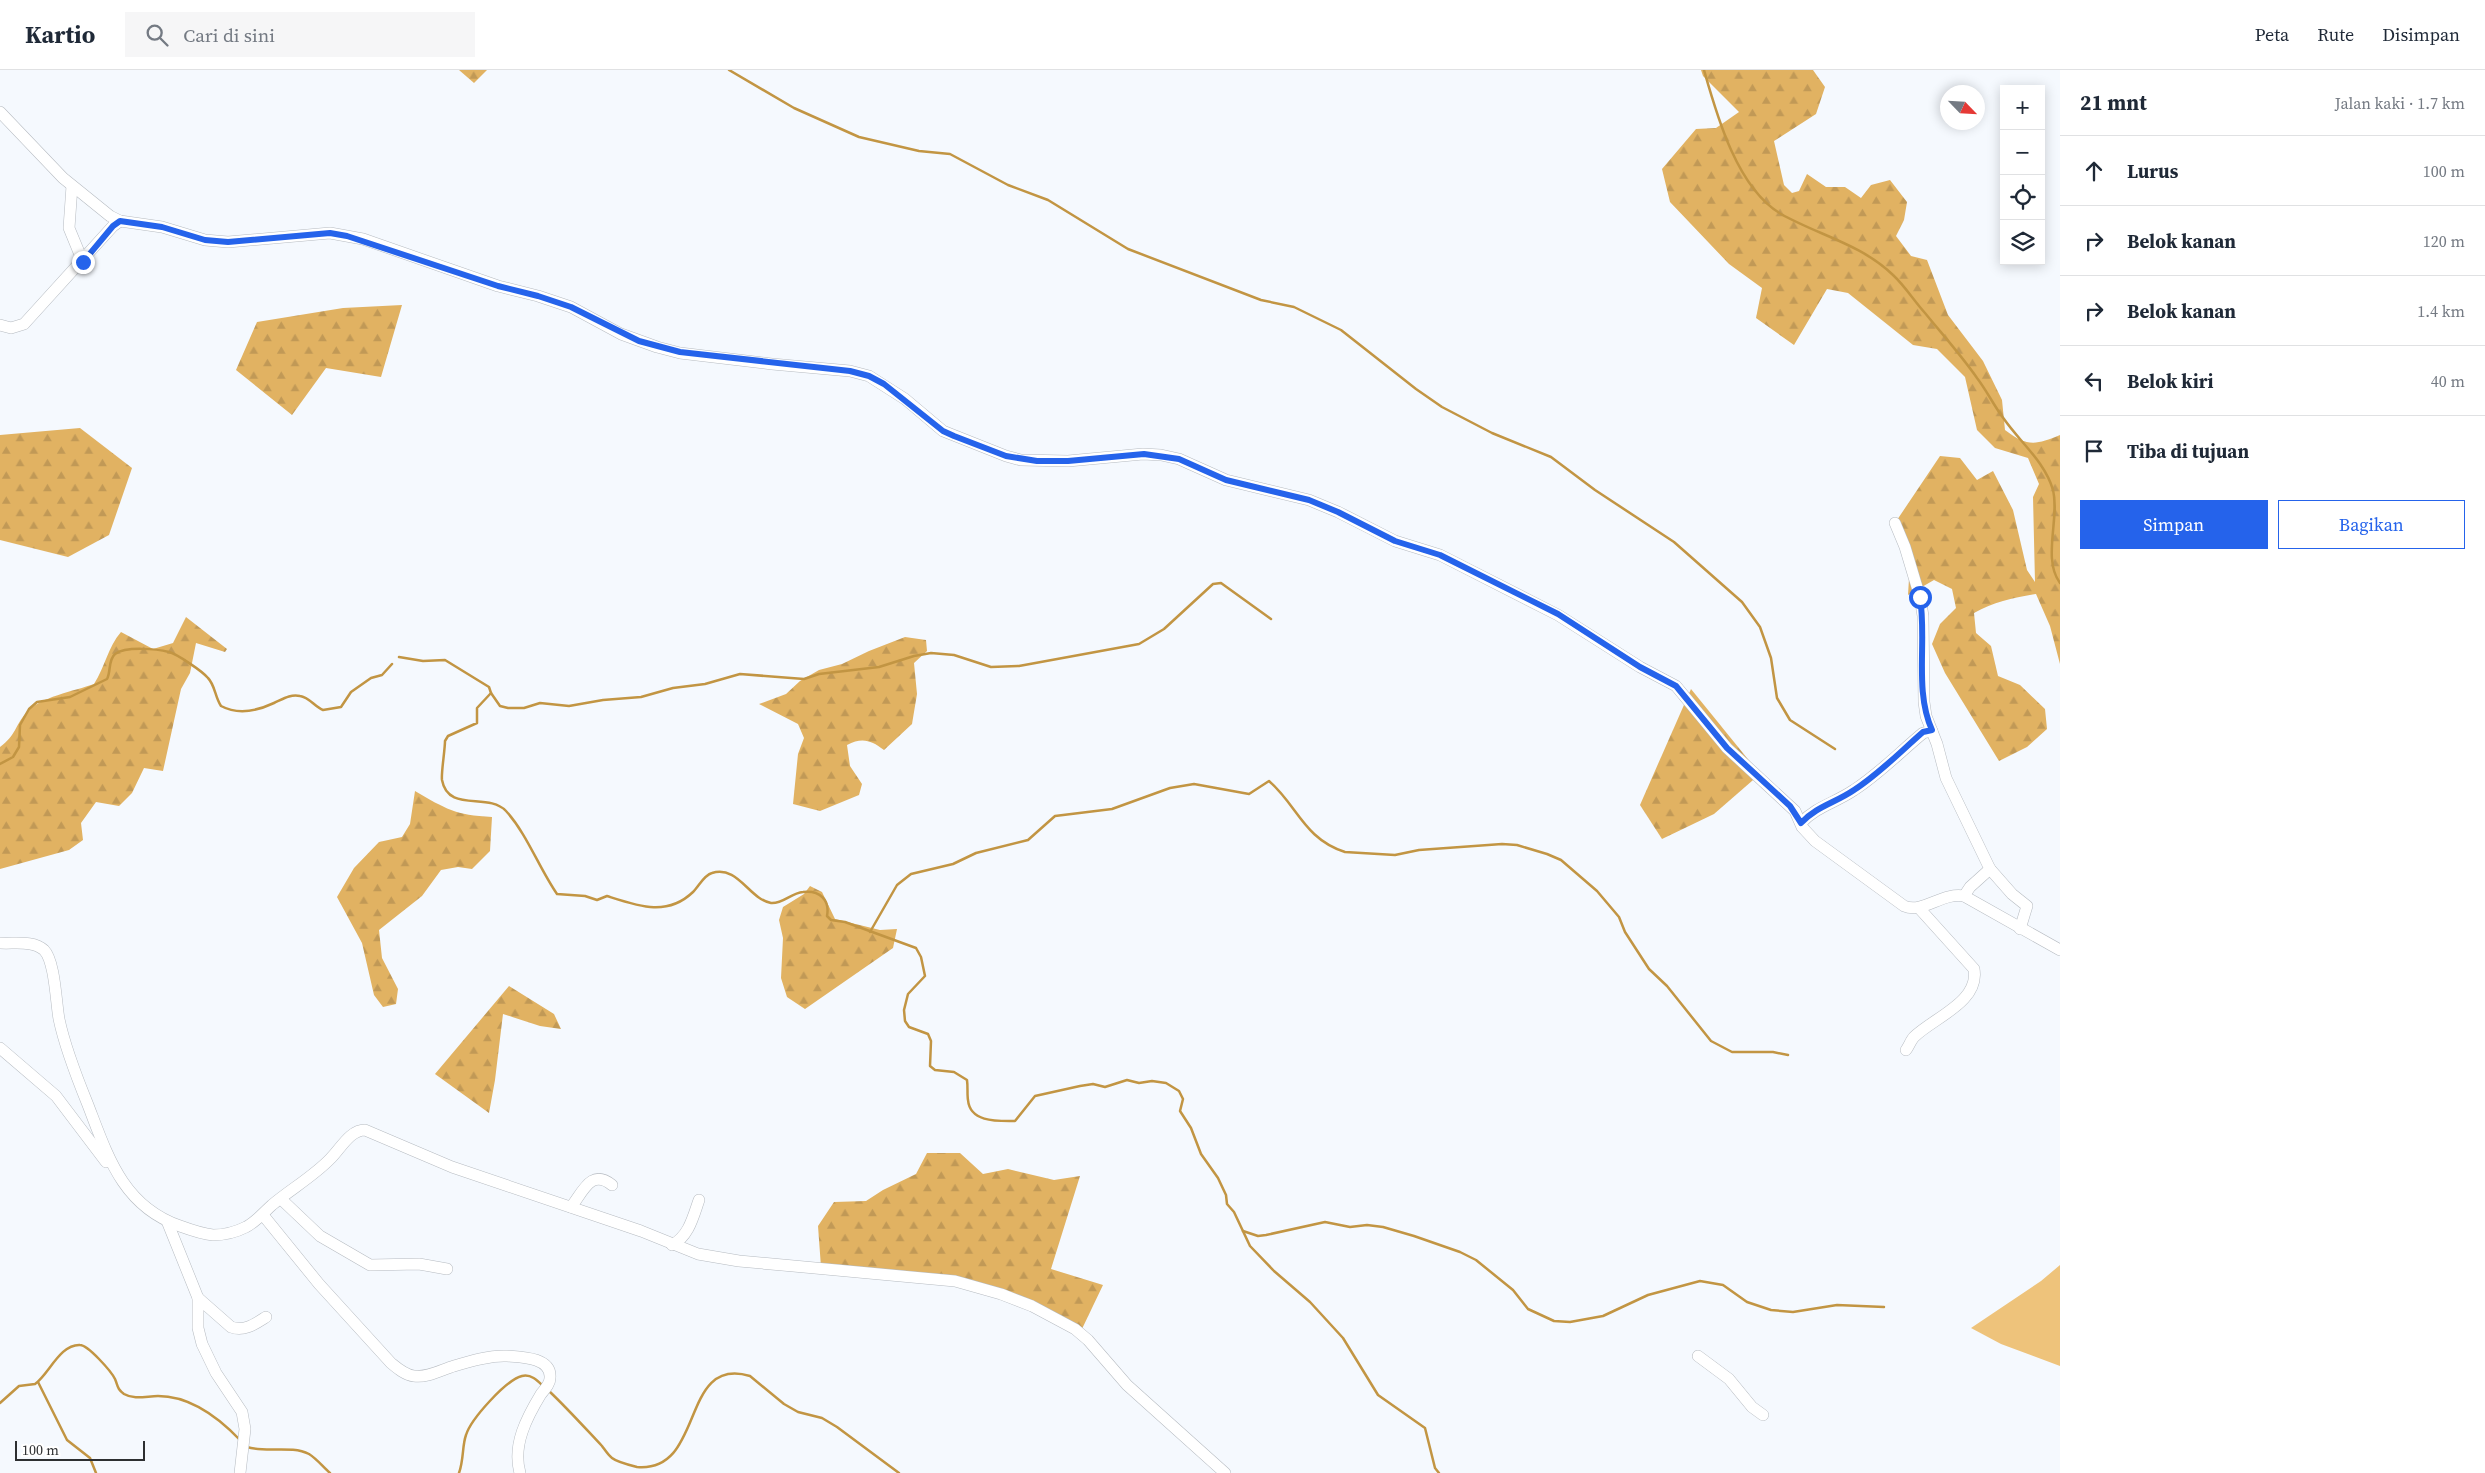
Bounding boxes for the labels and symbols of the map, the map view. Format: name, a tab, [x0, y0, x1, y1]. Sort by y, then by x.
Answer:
north arrow	[1940, 85, 1985, 130]
route end	[72, 251, 95, 274]
route start	[1909, 586, 1932, 609]
scale bar	[15, 1438, 145, 1461]

